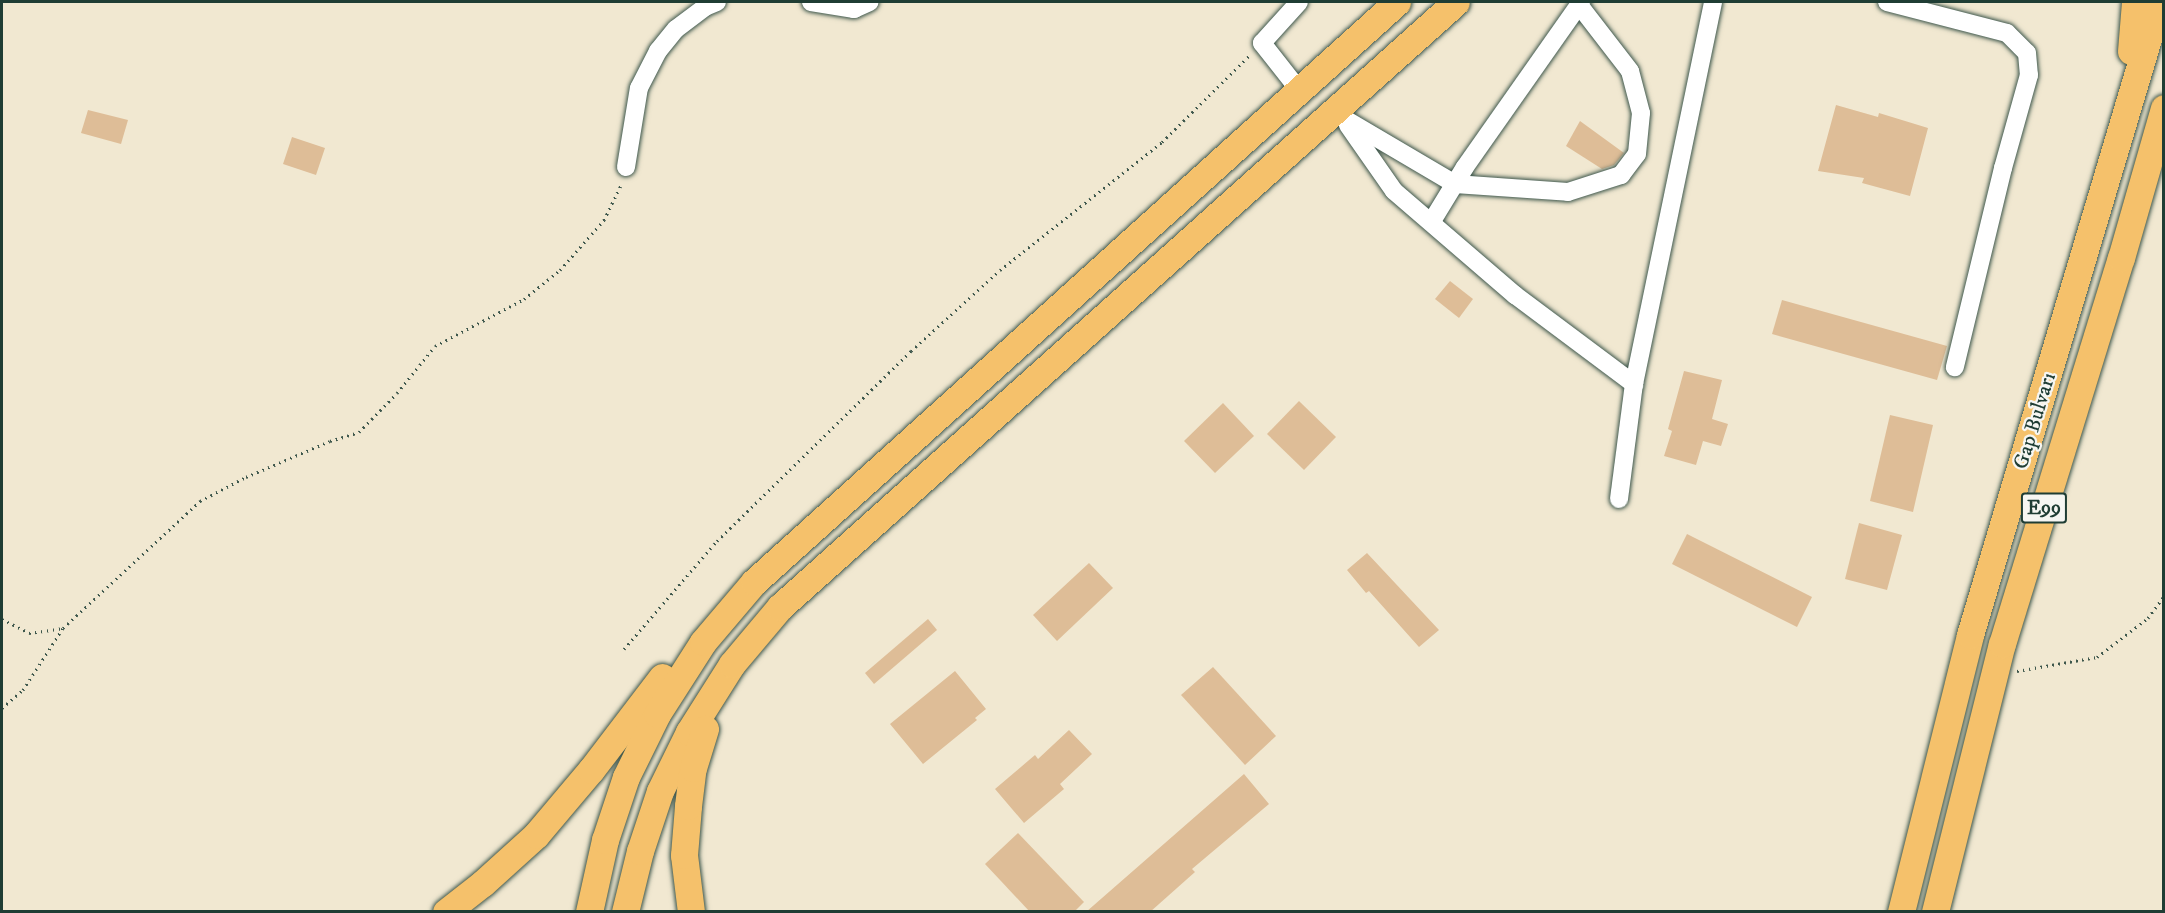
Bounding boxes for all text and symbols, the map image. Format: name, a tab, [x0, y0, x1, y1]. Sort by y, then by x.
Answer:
street label: Gap Bulvarı	[2008, 370, 2062, 472]
road number: E99	[2020, 491, 2068, 525]

